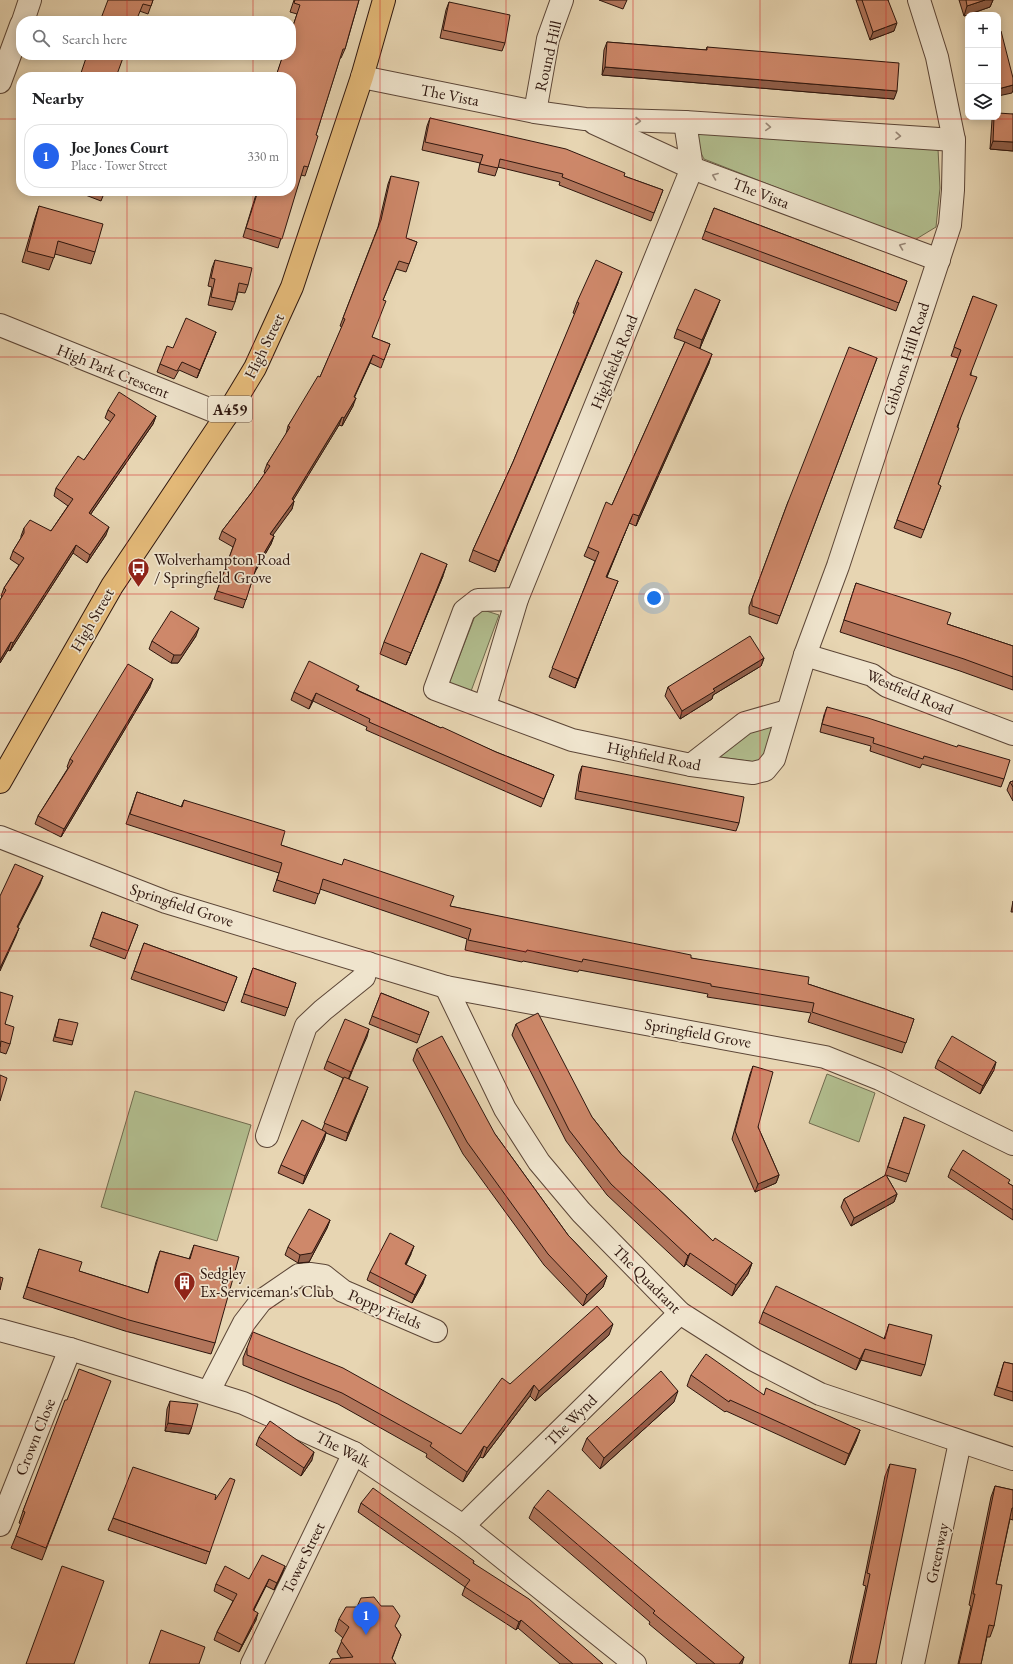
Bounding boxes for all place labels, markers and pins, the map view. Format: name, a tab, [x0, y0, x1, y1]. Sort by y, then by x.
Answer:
place label: Wolverhampton Road / Springfield Grove	[154, 549, 291, 588]
bus stop icon: Wolverhampton Road / Springfield Grove	[125, 555, 151, 588]
place label: Sedgley Ex-Serviceman's Club	[200, 1263, 333, 1302]
building icon: Sedgley Ex-Serviceman's Club	[172, 1269, 198, 1302]
pin: 1	[353, 1602, 379, 1635]

